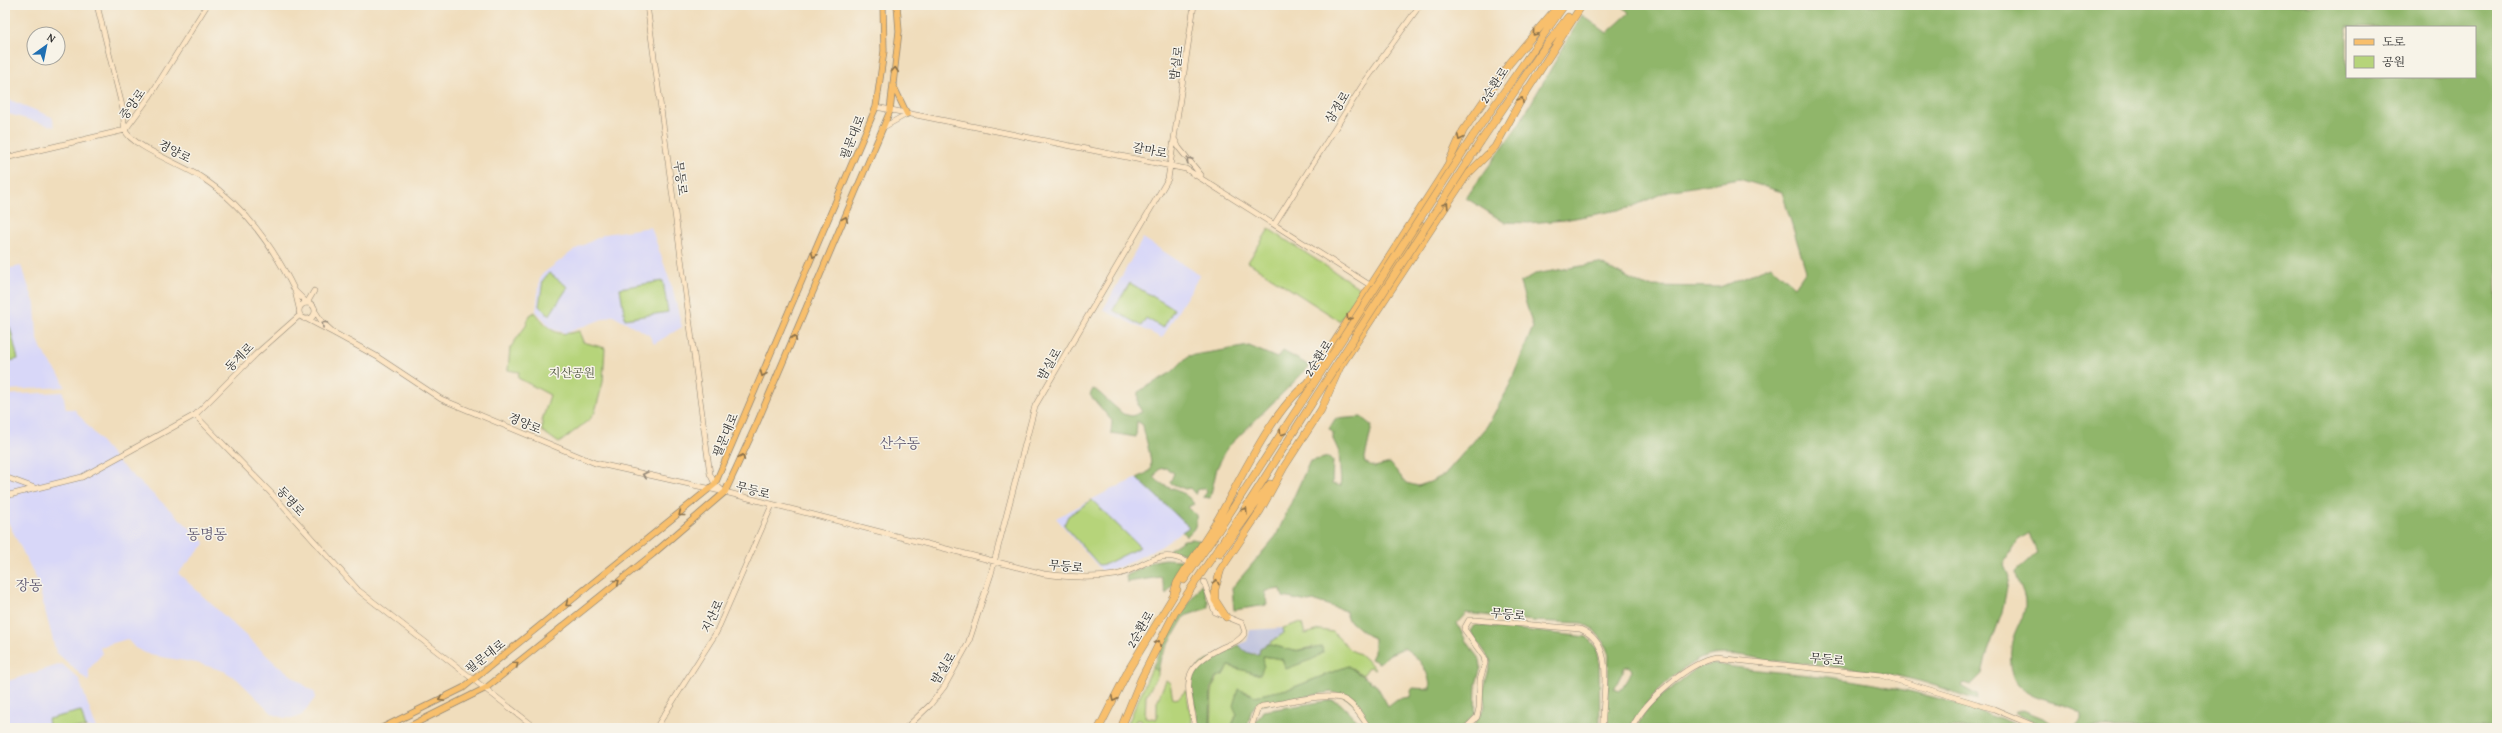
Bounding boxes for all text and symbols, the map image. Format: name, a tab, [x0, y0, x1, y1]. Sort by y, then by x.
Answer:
north arrow	[26, 26, 66, 66]
legend	[2346, 26, 2476, 78]
one-way arrow	[1533, 28, 1540, 35]
text: N	[44, 29, 59, 47]
text: 도로	[2382, 33, 2406, 50]
street label: 밤실로	[1165, 44, 1187, 81]
text: 공원	[2382, 53, 2405, 70]
street label: 2순환로	[1476, 63, 1513, 107]
one-way arrow	[890, 67, 899, 73]
street label: 중앙로	[115, 85, 149, 123]
street label: 삼정로	[1321, 87, 1354, 126]
one-way arrow	[1517, 97, 1524, 104]
street label: 필문대로	[835, 112, 869, 162]
one-way arrow	[1457, 134, 1465, 142]
street label: 경양로	[156, 136, 195, 167]
street label: 갈마로	[1131, 138, 1169, 162]
one-way arrow	[1186, 157, 1193, 165]
street label: 무등로	[670, 160, 692, 197]
one-way arrow	[1442, 202, 1449, 209]
one-way arrow	[840, 215, 848, 223]
one-way arrow	[811, 251, 819, 258]
one-way arrow	[1346, 314, 1353, 321]
one-way arrow	[321, 321, 329, 328]
one-way arrow	[789, 335, 797, 343]
street label: 2순환로	[1300, 336, 1336, 380]
street label: 동계로	[221, 338, 258, 375]
street label: 밤실로	[1033, 344, 1065, 383]
park label: 지산공원	[549, 364, 595, 381]
one-way arrow	[760, 370, 768, 378]
street label: 경양로	[506, 408, 545, 438]
street label: 필문대로	[708, 410, 742, 460]
one-way arrow	[1279, 429, 1287, 436]
district label: 산수동	[880, 433, 921, 453]
one-way arrow	[737, 454, 745, 462]
one-way arrow	[642, 471, 648, 479]
street label: 무등로	[734, 477, 772, 503]
street label: 동명로	[273, 482, 309, 520]
one-way arrow	[1240, 507, 1248, 514]
one-way arrow	[678, 509, 685, 516]
district label: 동명동	[187, 524, 228, 544]
street label: 무등로	[1048, 556, 1085, 576]
district label: 장동	[15, 575, 43, 595]
one-way arrow	[1212, 578, 1220, 585]
one-way arrow	[613, 580, 620, 587]
street label: 지산로	[697, 596, 727, 635]
one-way arrow	[566, 599, 573, 606]
street label: 무등로	[1490, 604, 1527, 624]
street label: 2순환로	[1122, 607, 1158, 651]
street label: 필문대로	[461, 635, 509, 677]
one-way arrow	[1153, 640, 1161, 648]
street label: 밤실로	[927, 648, 960, 687]
street label: 무등로	[1809, 649, 1846, 669]
one-way arrow	[512, 661, 519, 668]
one-way arrow	[437, 694, 445, 702]
one-way arrow	[1111, 694, 1119, 702]

